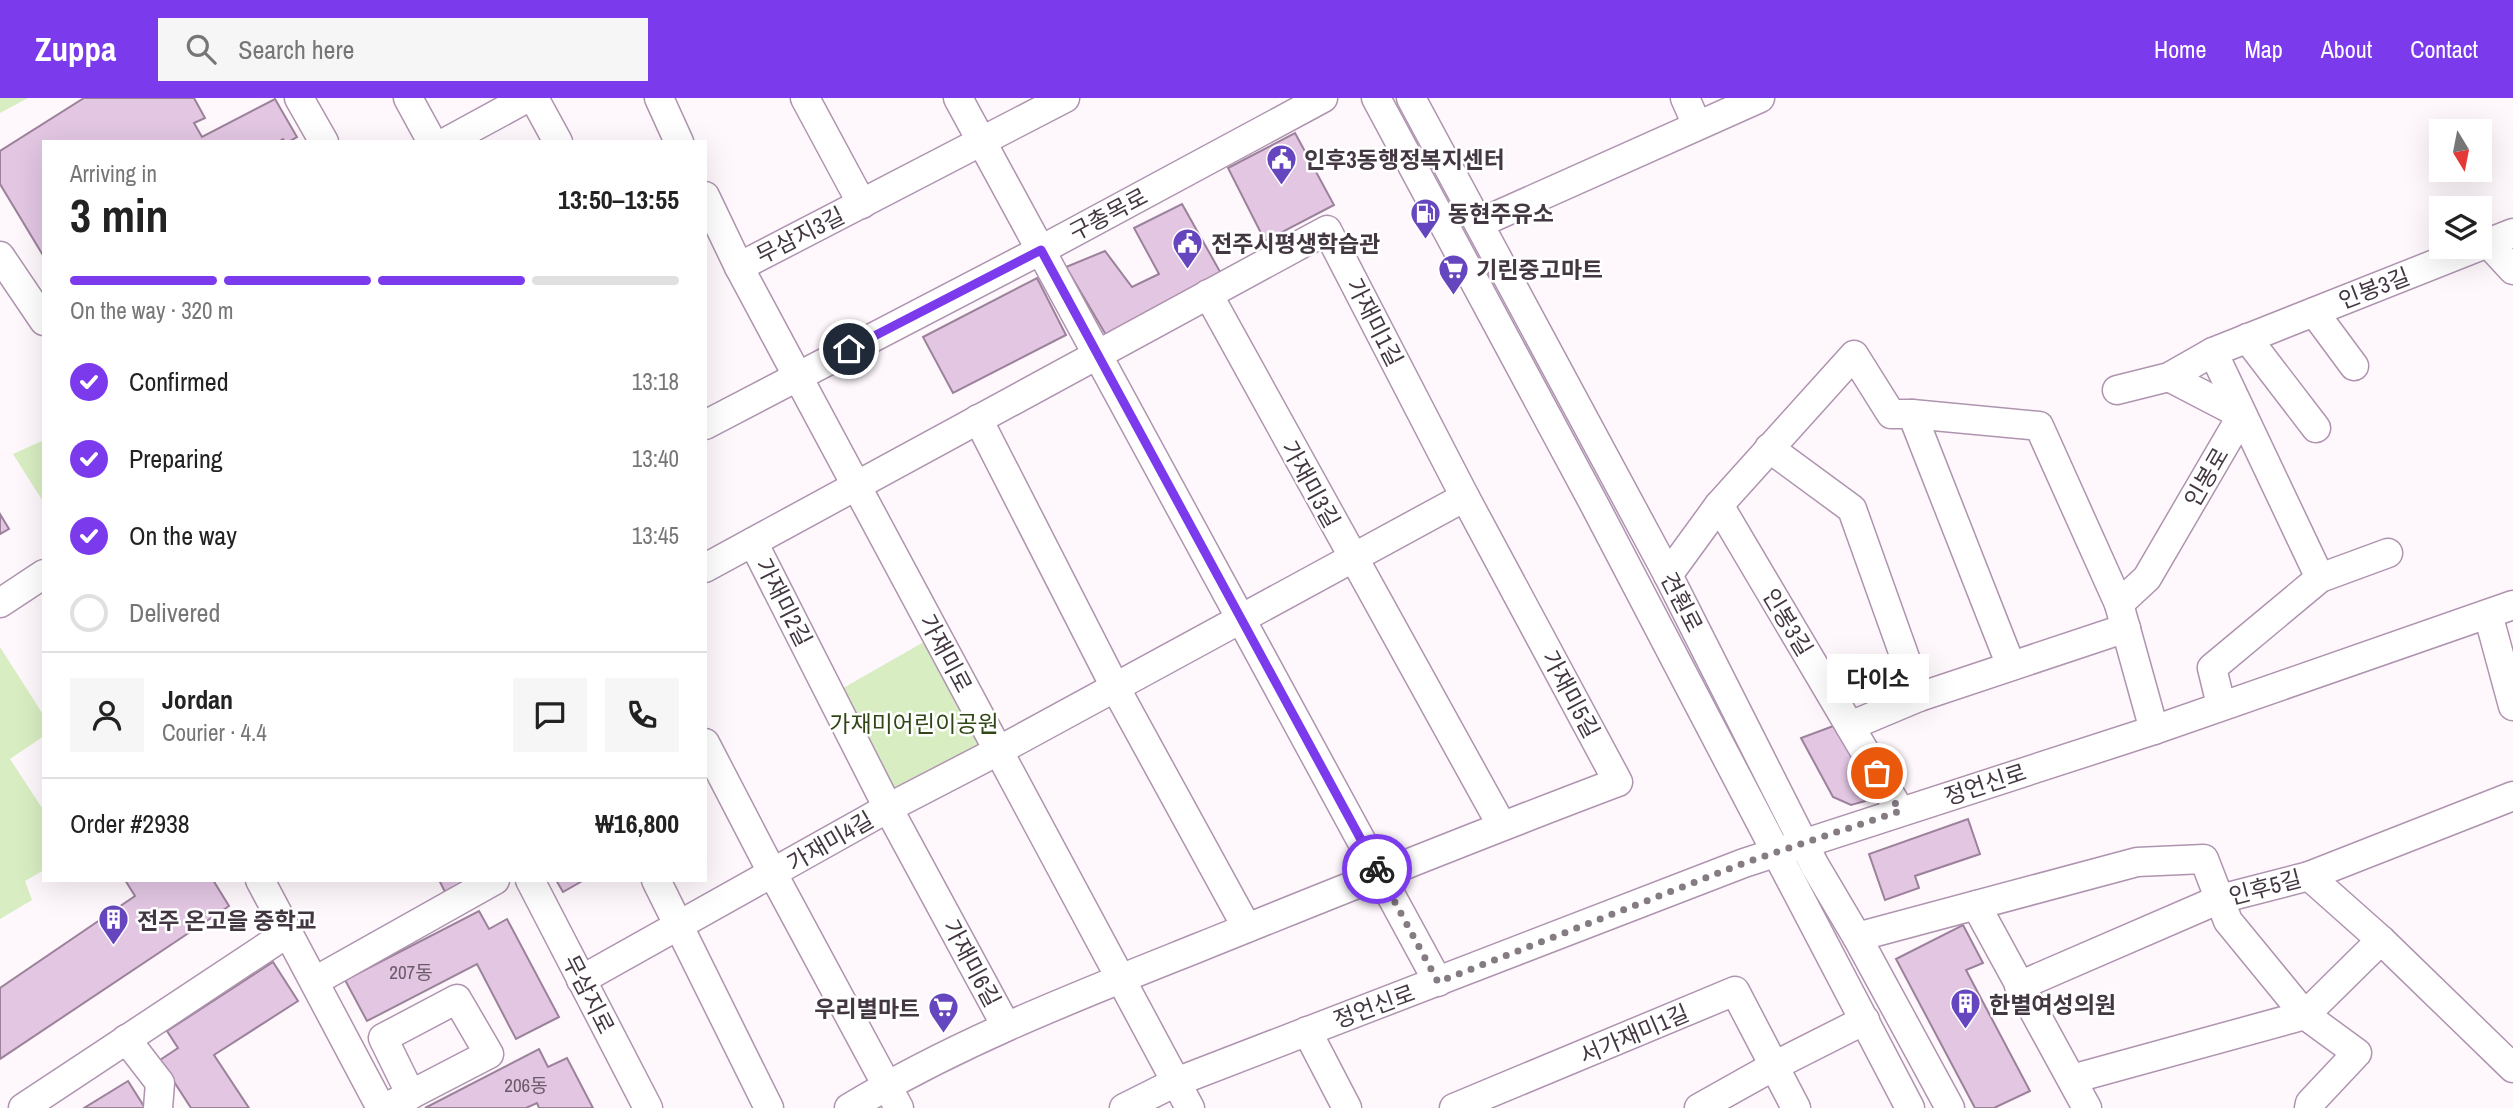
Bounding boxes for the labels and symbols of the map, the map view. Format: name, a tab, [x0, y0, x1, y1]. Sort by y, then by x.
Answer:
north arrow	[2429, 119, 2492, 182]
public building icon: 인후3동행정복지센터	[1264, 142, 1298, 186]
place label: 인후3동행정복지센터	[1304, 144, 1505, 175]
street label: 구총목로	[1063, 180, 1153, 248]
fuel station icon: 동현주유소	[1408, 196, 1442, 240]
place label: 동현주유소	[1448, 198, 1554, 229]
street label: 무삼지3길	[751, 200, 849, 270]
public building icon: 전주시평생학습관	[1171, 226, 1205, 270]
place label: 전주시평생학습관	[1211, 228, 1380, 259]
supermarket icon: 기린중고마트	[1436, 252, 1470, 296]
place label: 기린중고마트	[1476, 254, 1603, 285]
street label: 인봉3길	[2334, 260, 2414, 316]
street label: 가재미1길	[1340, 273, 1410, 371]
pin	[819, 319, 879, 379]
street label: 가재미3길	[1274, 435, 1348, 533]
street label: 인봉로	[2177, 442, 2235, 512]
street label: 가재미2길	[749, 553, 819, 651]
street label: 견훤로	[1654, 567, 1710, 637]
street label: 인봉3길	[1756, 582, 1820, 662]
street label: 가재미로	[912, 608, 980, 698]
street label: 가재미5길	[1535, 645, 1607, 743]
callout: 다이소	[1826, 654, 1928, 703]
park label: 가재미어린이공원	[829, 708, 999, 739]
pin	[1847, 743, 1907, 803]
street label: 정언신로	[1940, 756, 2030, 812]
street label: 가재미4길	[781, 804, 879, 878]
courier	[1342, 834, 1412, 904]
street label: 인후5길	[2225, 862, 2305, 912]
building icon: 전주 온고을 중학교	[97, 903, 131, 947]
place label: 전주 온고을 중학교	[137, 905, 317, 936]
street label: 가재미6길	[936, 914, 1008, 1012]
street label: 무삼지로	[556, 949, 622, 1039]
house number: 207동	[389, 959, 433, 985]
street label: 정언신로	[1329, 977, 1419, 1035]
building icon: 한별여성의원	[1949, 987, 1983, 1031]
place label: 한별여성의원	[1989, 989, 2116, 1020]
supermarket icon: 우리별마트	[926, 991, 960, 1035]
place label: 우리별마트	[814, 993, 920, 1024]
street label: 서가재미1길	[1574, 997, 1694, 1071]
house number: 206동	[504, 1072, 548, 1098]

